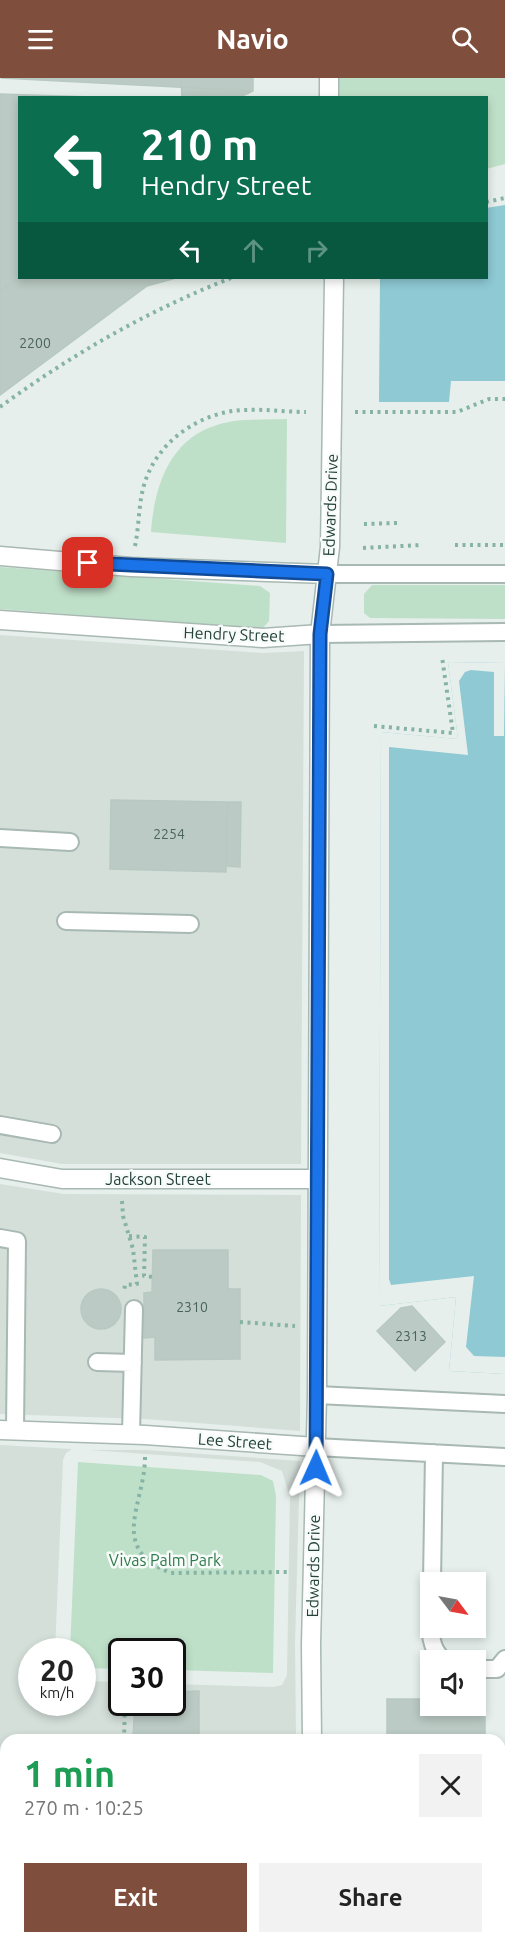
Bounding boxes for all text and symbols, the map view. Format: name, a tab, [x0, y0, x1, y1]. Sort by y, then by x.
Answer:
icon: menu	[24, 23, 57, 56]
icon: search	[448, 23, 481, 56]
text: Navio	[216, 24, 289, 54]
icon: left	[42, 120, 120, 198]
text: 210 m	[141, 121, 258, 168]
text: Hendry Street	[141, 170, 311, 200]
icon: left	[174, 234, 207, 267]
icon: ahead	[237, 234, 270, 267]
icon: right	[300, 234, 333, 267]
house number: 2200	[19, 335, 51, 351]
street label: Edwards Drive	[319, 453, 341, 557]
pin	[62, 537, 113, 588]
icon: arrive	[71, 546, 104, 579]
street label: Hendry Street	[183, 623, 285, 645]
house number: 2254	[153, 826, 185, 842]
street label: Jackson Street	[105, 1170, 211, 1188]
house number: 2310	[176, 1299, 208, 1315]
house number: 2313	[395, 1328, 427, 1344]
street label: Lee Street	[197, 1429, 273, 1453]
position arrow	[284, 1436, 348, 1500]
street label: Edwards Drive	[303, 1515, 323, 1617]
park label: Vivas Palm Park	[109, 1551, 221, 1569]
north arrow	[420, 1572, 486, 1638]
map controls	[420, 1572, 486, 1716]
speed limit sign: 30	[108, 1638, 186, 1716]
button: sound	[420, 1650, 486, 1716]
text: 20	[40, 1653, 74, 1687]
text: km/h	[40, 1684, 74, 1701]
text: 1 min	[24, 1753, 115, 1794]
button: close	[419, 1754, 482, 1817]
text: 270 m · 10:25	[24, 1796, 144, 1819]
button: Exit	[24, 1863, 247, 1932]
button: Share	[259, 1863, 482, 1932]

